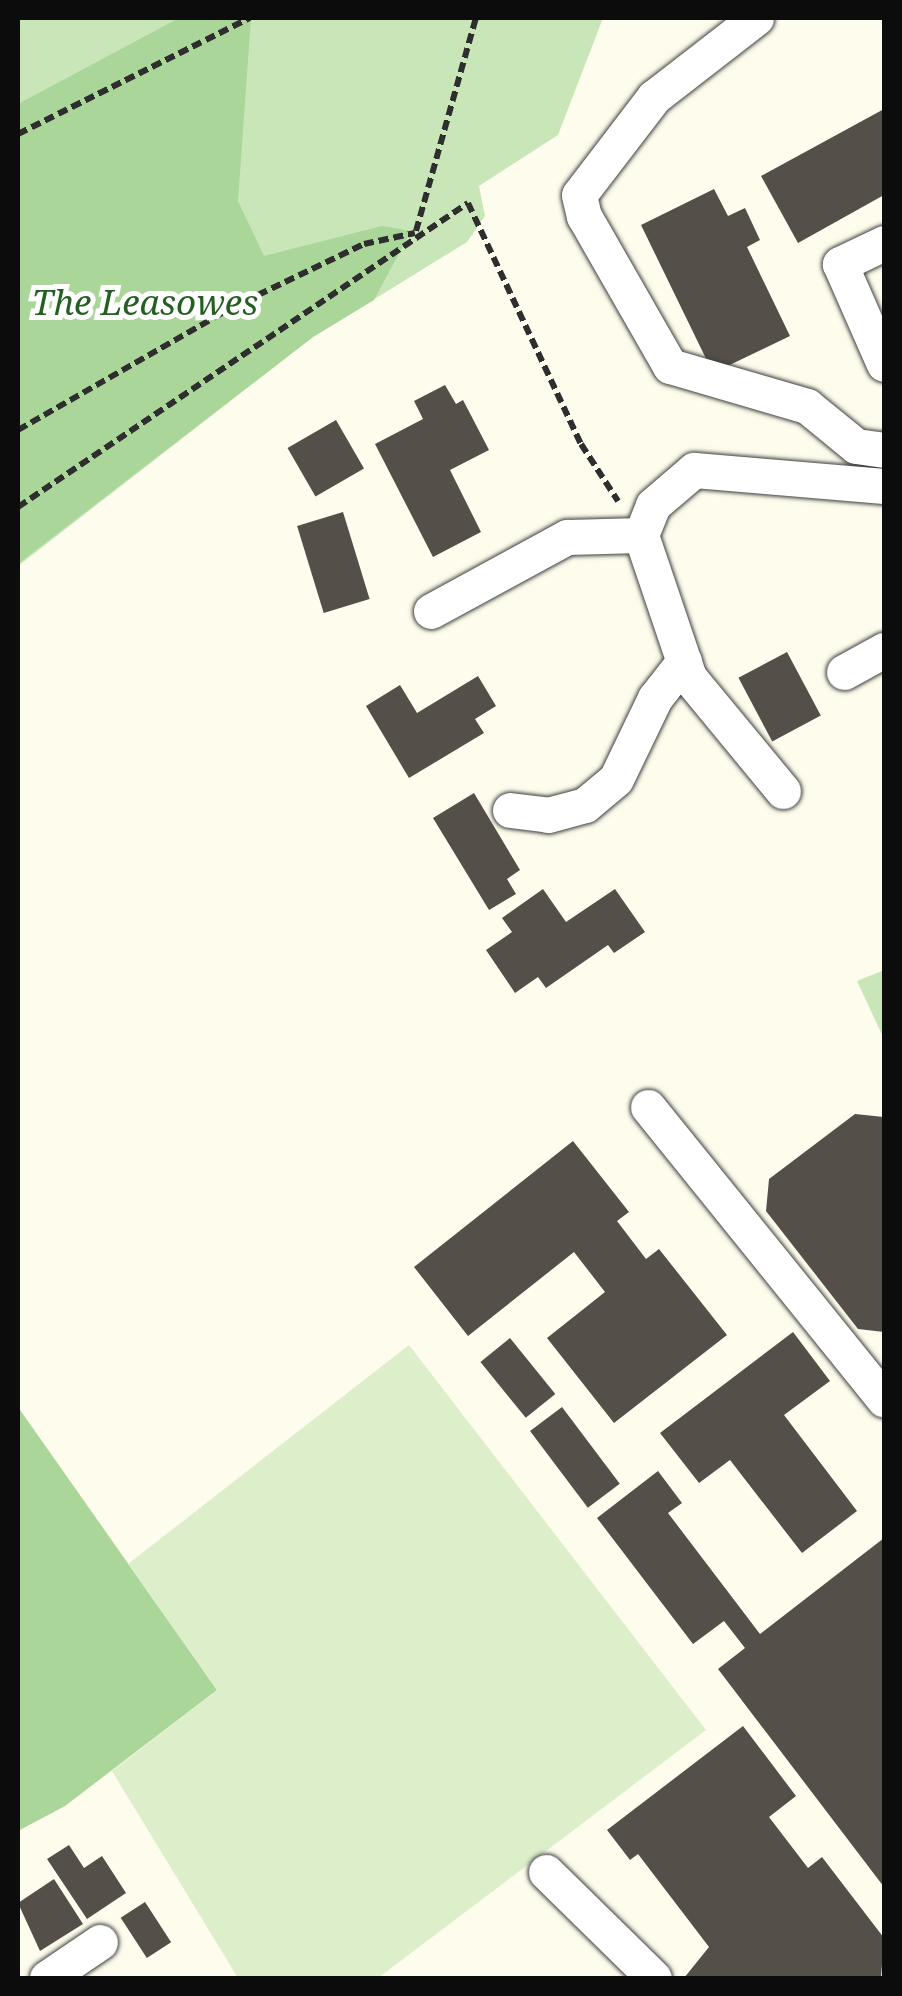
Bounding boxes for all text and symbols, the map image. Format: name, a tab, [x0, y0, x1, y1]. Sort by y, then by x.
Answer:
park label: The Leasowes	[32, 281, 258, 323]

